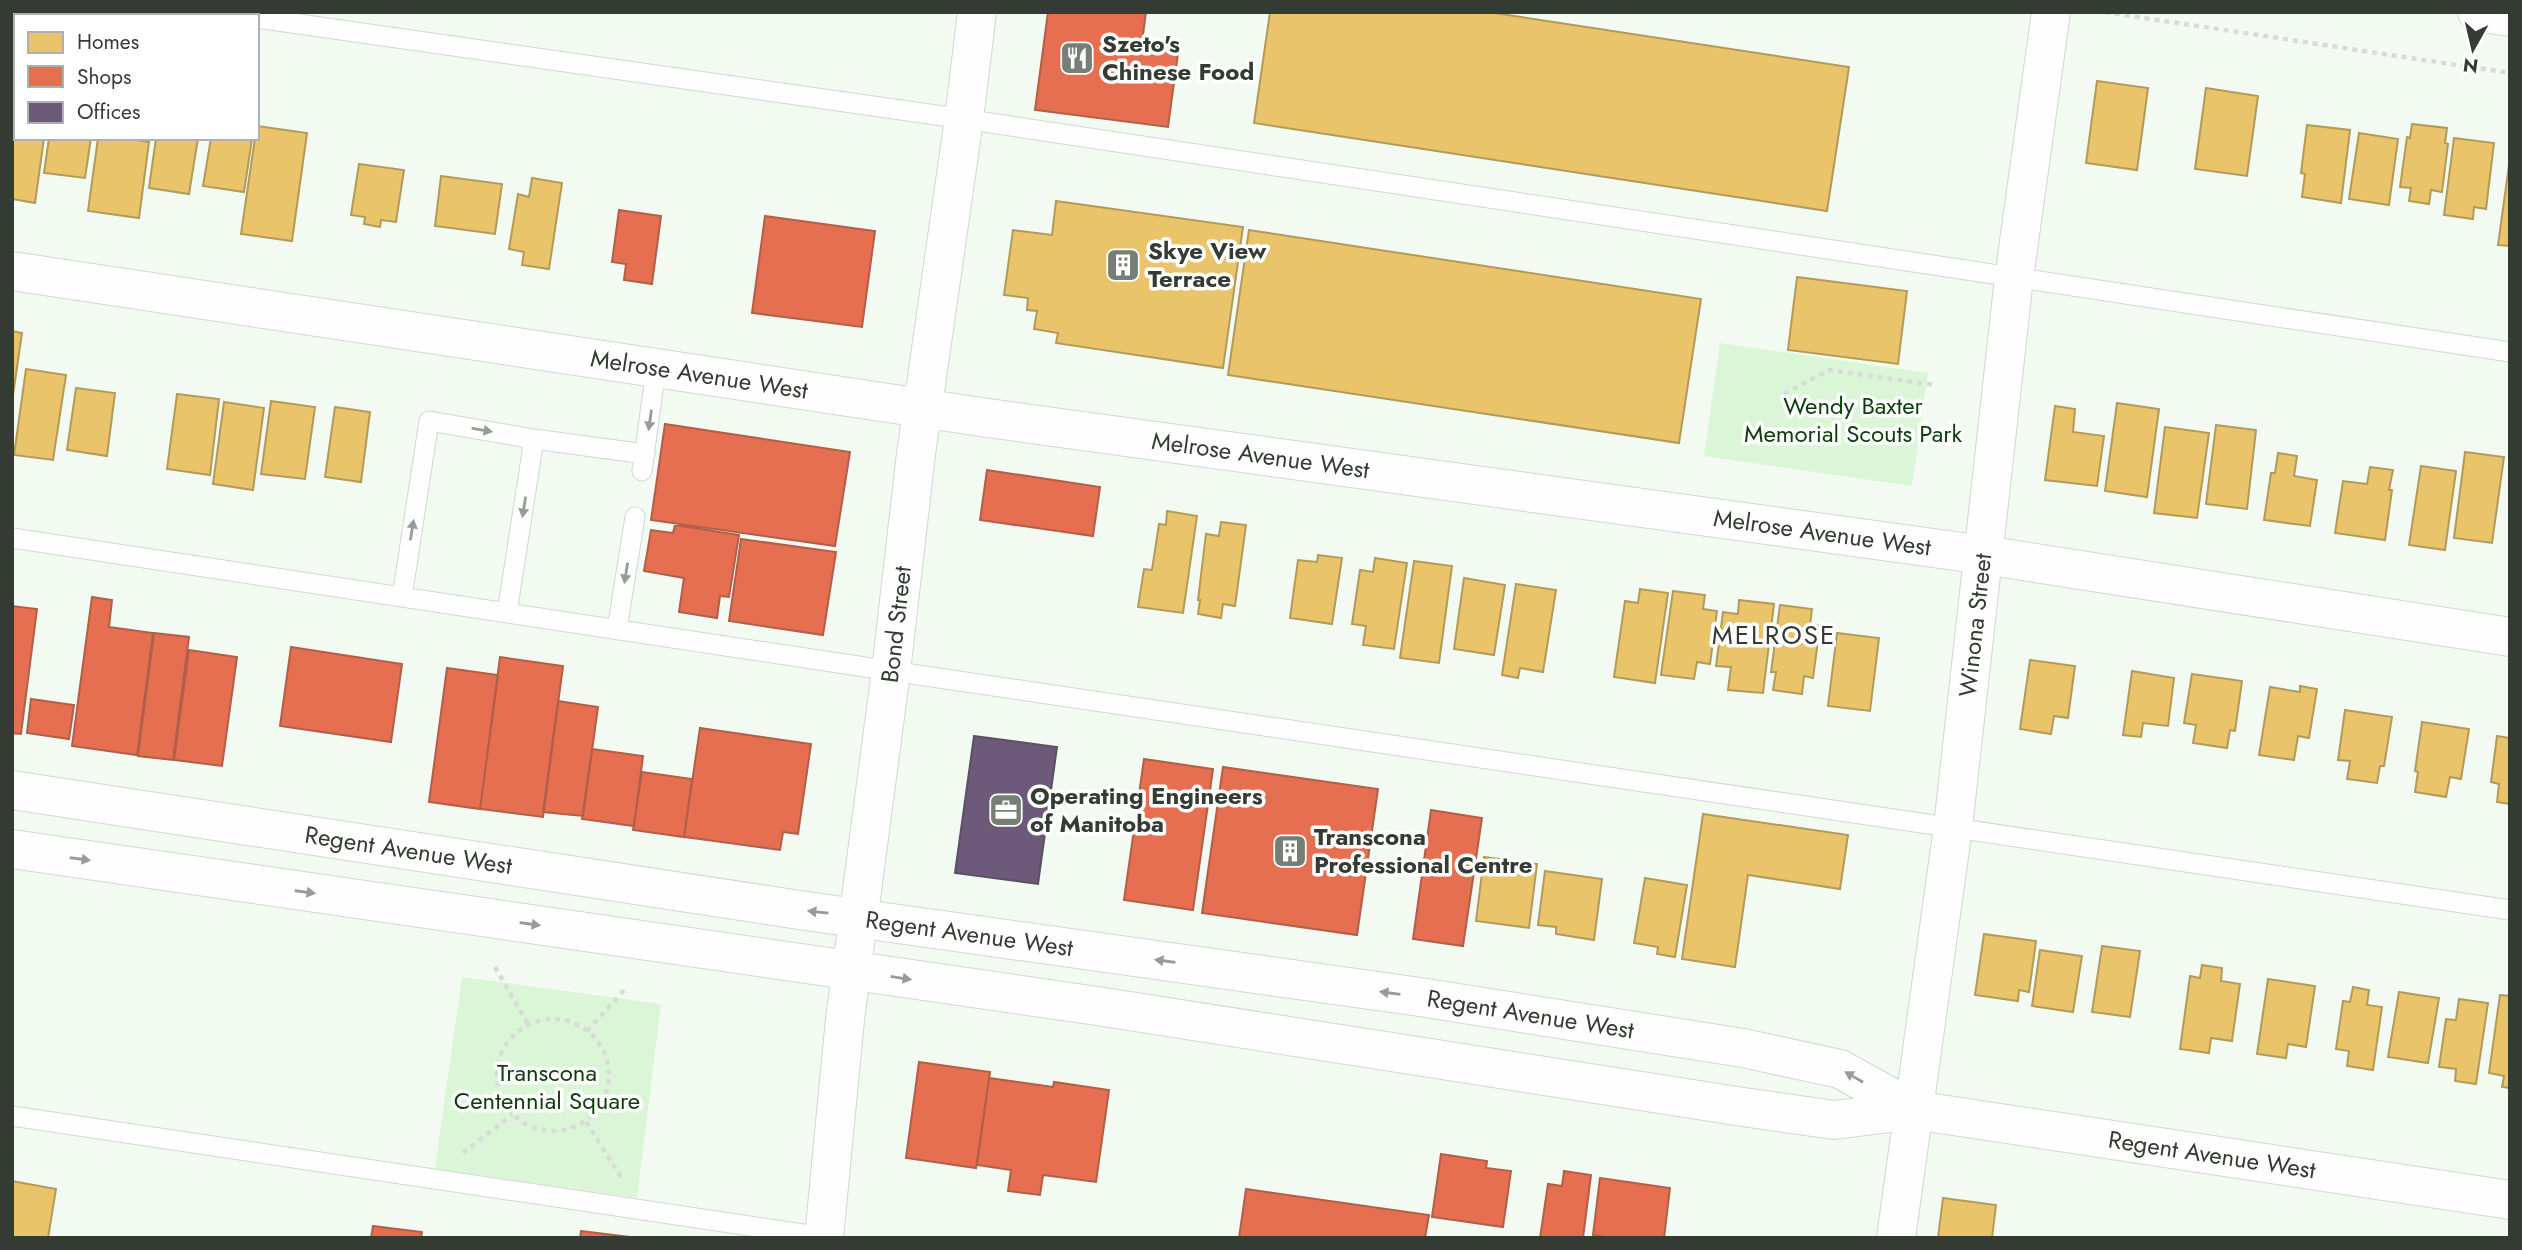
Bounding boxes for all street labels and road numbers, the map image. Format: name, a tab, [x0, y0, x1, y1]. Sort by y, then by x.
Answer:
street label: Melrose Avenue West	[588, 340, 811, 408]
street label: Melrose Avenue West	[1149, 423, 1372, 487]
street label: Melrose Avenue West	[1711, 500, 1933, 565]
street label: Winona Street	[1950, 551, 2000, 699]
street label: Bond Street	[872, 564, 920, 685]
street label: Regent Avenue West	[302, 817, 515, 883]
street label: Regent Avenue West	[863, 902, 1076, 965]
street label: Regent Avenue West	[1425, 980, 1637, 1048]
street label: Regent Avenue West	[2106, 1122, 2318, 1187]

